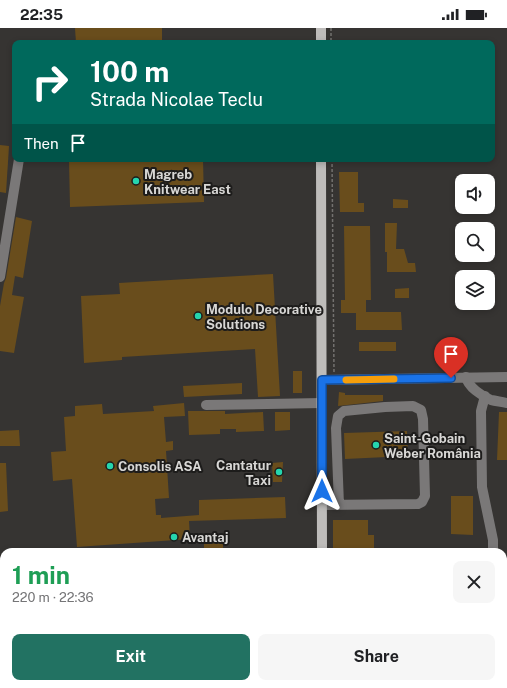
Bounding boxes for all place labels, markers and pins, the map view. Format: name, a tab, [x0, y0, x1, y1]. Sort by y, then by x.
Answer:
place label: Magreb Knitwear East	[144, 167, 231, 197]
marker: Magreb Knitwear East	[131, 176, 141, 186]
place label: Modulo Decorative Solutions	[206, 302, 322, 332]
marker: Modulo Decorative Solutions	[193, 311, 203, 321]
pin	[434, 337, 468, 378]
place label: Saint-Gobain Weber România	[384, 431, 481, 461]
marker: Saint-Gobain Weber România	[371, 440, 381, 450]
place label: Cantatur Taxi	[216, 458, 272, 488]
place label: Consolis ASA	[118, 459, 202, 474]
marker: Consolis ASA	[105, 461, 115, 471]
marker: Cantatur Taxi	[274, 467, 284, 477]
place label: Avantaj	[182, 530, 228, 545]
marker: Avantaj	[169, 532, 179, 542]

